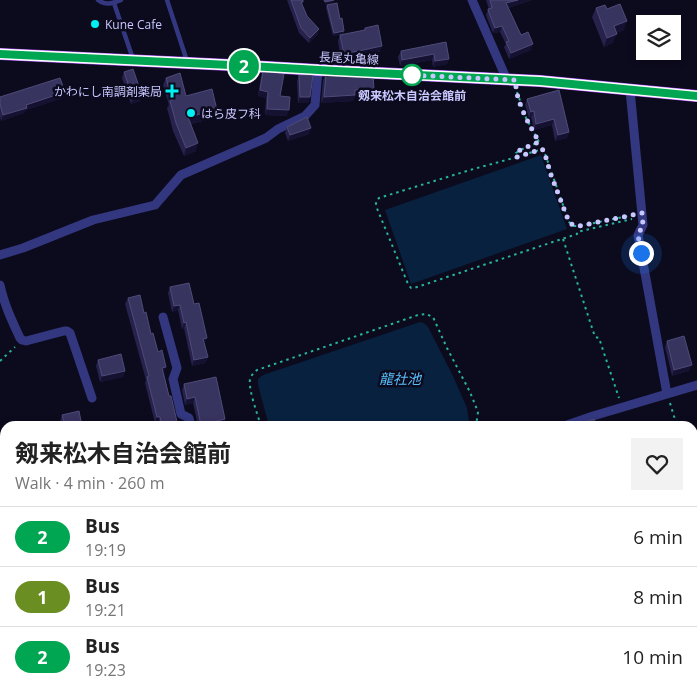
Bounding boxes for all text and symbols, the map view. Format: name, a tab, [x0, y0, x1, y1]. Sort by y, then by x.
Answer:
map controls	[636, 15, 681, 60]
button: layers	[636, 15, 681, 60]
place label: Kune Cafe	[105, 16, 162, 33]
marker: Kune Cafe	[89, 18, 101, 30]
street label: 長尾丸亀線	[319, 48, 379, 68]
line badge: 2	[228, 50, 260, 82]
text: 2	[239, 54, 249, 78]
marker: 剱来松木自治会館前	[401, 64, 423, 86]
place label: かわにし南調剤薬局	[54, 83, 162, 100]
marker: かわにし南調剤薬局	[166, 85, 178, 97]
place label: 剱来松木自治会館前	[358, 87, 466, 104]
place label: はら皮フ科	[201, 105, 261, 122]
marker: はら皮フ科	[185, 107, 197, 119]
your location	[629, 241, 654, 266]
water label: 龍社池	[379, 369, 423, 388]
text: 剱来松木自治会館前	[15, 436, 231, 469]
button: heart	[631, 438, 683, 490]
text: Walk · 4 min · 260 m	[15, 472, 165, 494]
text: Bus	[85, 513, 120, 539]
text: 6 min	[633, 524, 683, 550]
text: 2	[37, 525, 48, 549]
text: 19:19	[85, 539, 126, 561]
text: Bus	[85, 573, 120, 599]
text: 8 min	[633, 584, 683, 610]
text: 1	[37, 585, 48, 609]
text: 19:21	[85, 599, 126, 621]
text: Bus	[85, 633, 120, 659]
text: 10 min	[622, 644, 683, 670]
text: 2	[37, 645, 48, 669]
text: 19:23	[85, 659, 126, 681]

